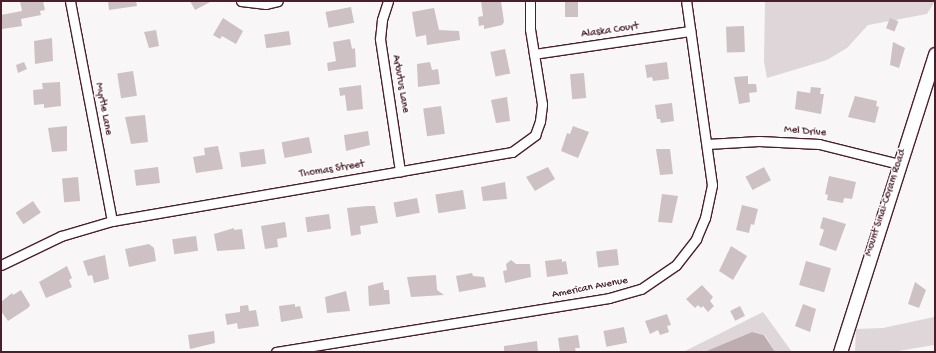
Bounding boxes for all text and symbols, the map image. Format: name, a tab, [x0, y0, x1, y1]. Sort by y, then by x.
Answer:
street label: Alaska Court	[580, 20, 640, 42]
street label: Arbutus Lane	[388, 54, 412, 114]
street label: Myrtle Lane	[91, 82, 115, 136]
street label: Mel Drive	[783, 124, 827, 140]
street label: Mount Sinai-Coram Road	[862, 148, 910, 258]
street label: Thomas Street	[298, 158, 366, 182]
street label: American Avenue	[551, 274, 629, 302]

